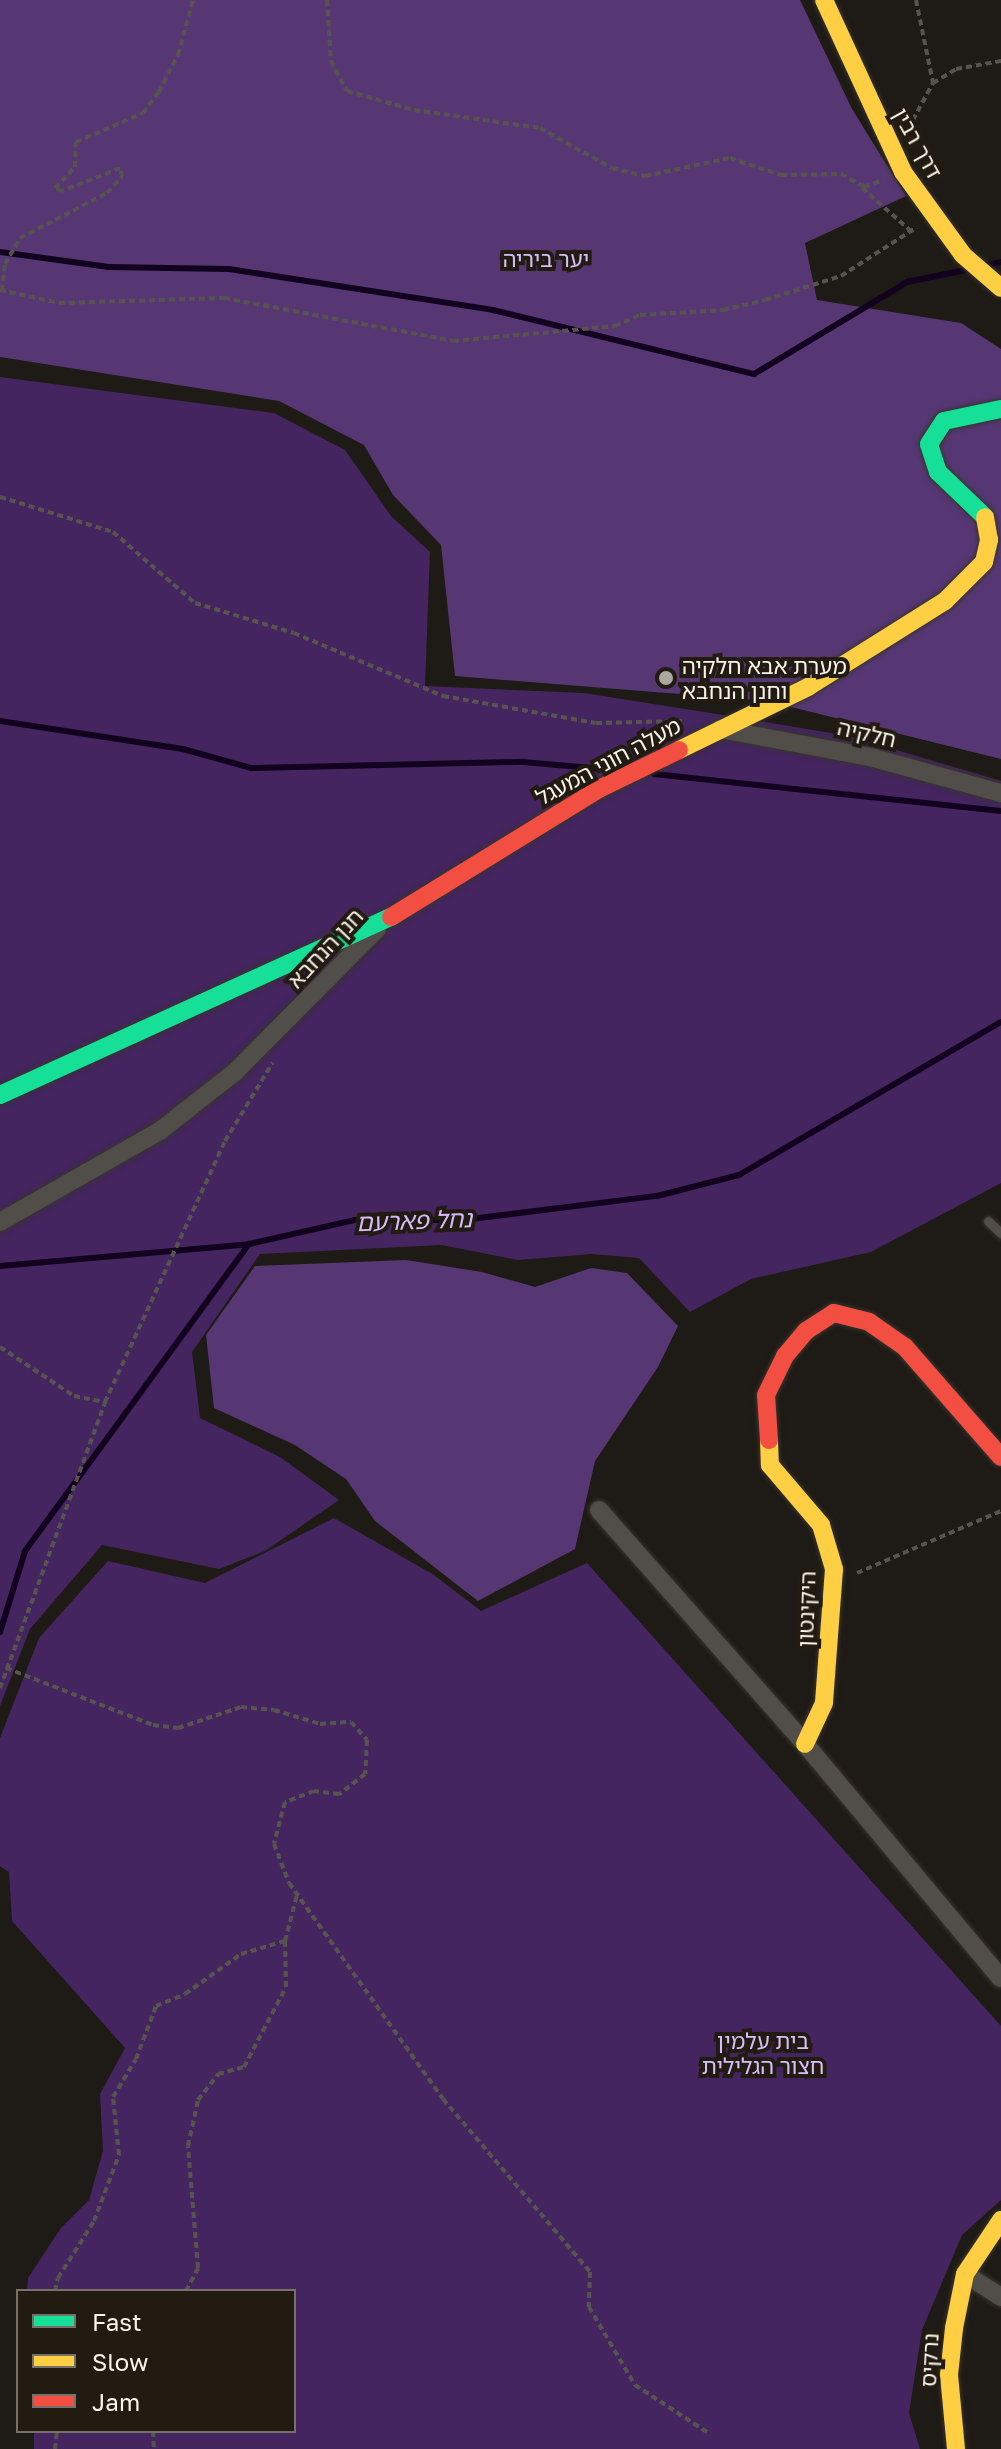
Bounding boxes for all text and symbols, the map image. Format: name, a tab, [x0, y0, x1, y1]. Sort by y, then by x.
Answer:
street label: דרך רבין	[888, 103, 948, 183]
park label: יער ביריה	[503, 246, 589, 272]
place label: מערת אבא חלקיה וחנן הנחבא	[682, 652, 847, 704]
marker: מערת אבא חלקיה וחנן הנחבא	[657, 669, 675, 687]
street label: מעלה חוני המעגל	[531, 712, 685, 810]
street label: חלקיה	[835, 713, 899, 753]
street label: חנן הנחבא	[282, 903, 368, 993]
water label: נחל פארעם	[355, 1204, 473, 1236]
street label: היקינטון	[791, 1570, 821, 1648]
park label: בית עלמין חצור הגלילית	[702, 2027, 824, 2078]
legend	[16, 2289, 296, 2433]
text: Fast	[92, 2307, 142, 2336]
street label: נרקיס	[914, 2332, 944, 2388]
text: Slow	[92, 2347, 148, 2376]
text: Jam	[92, 2387, 140, 2416]

